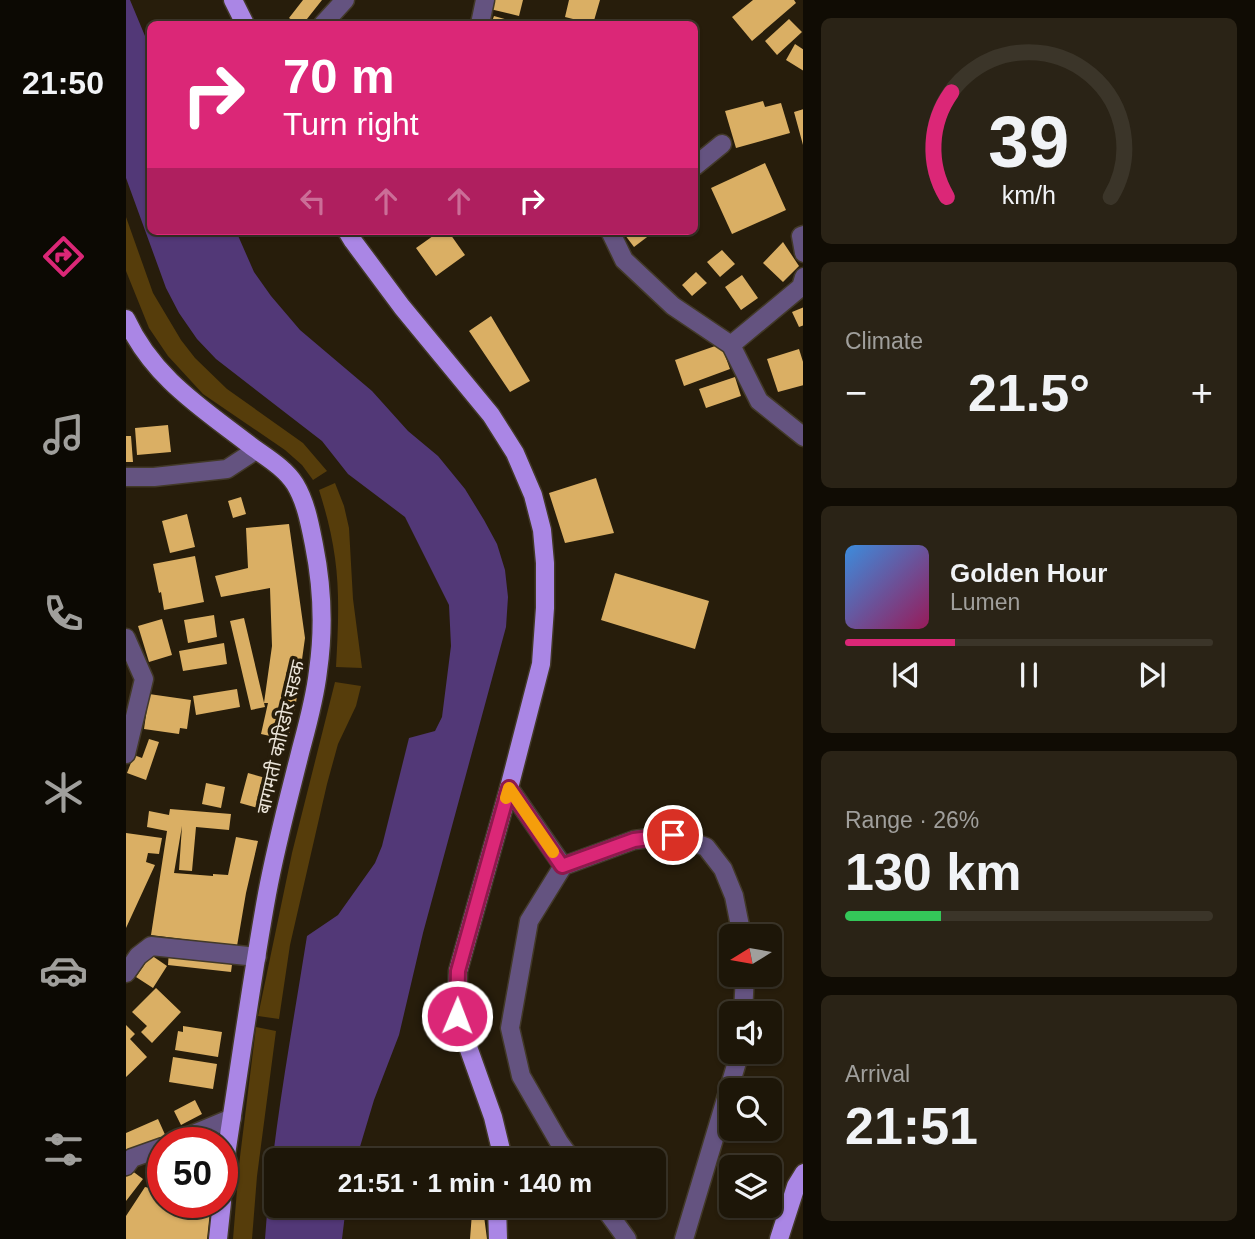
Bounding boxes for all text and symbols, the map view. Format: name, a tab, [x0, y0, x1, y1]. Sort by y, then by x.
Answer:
icon: right	[168, 49, 259, 140]
text: 70 m	[283, 49, 395, 103]
text: 21:50	[22, 65, 104, 101]
text: 39	[989, 101, 1069, 182]
text: Turn right	[283, 106, 419, 142]
text: km/h	[1002, 181, 1056, 209]
icon: left	[294, 182, 332, 220]
icon: ahead	[367, 182, 405, 220]
icon: ahead	[440, 182, 478, 220]
icon: right	[513, 182, 551, 220]
icon: directions	[39, 232, 88, 281]
text: Climate	[845, 328, 923, 354]
text: 21.5°	[968, 364, 1090, 422]
text: −	[845, 372, 867, 414]
text: +	[1191, 372, 1213, 414]
icon: music	[39, 410, 88, 459]
text: Golden Hour	[950, 558, 1107, 588]
icon: phone	[39, 589, 88, 638]
text: Lumen	[950, 589, 1020, 615]
icon: previous	[887, 656, 925, 694]
icon: pause	[1010, 656, 1048, 694]
icon: next	[1133, 656, 1171, 694]
street label: बागमती कोरिडोर सडक	[253, 658, 308, 816]
icon: climate	[39, 768, 88, 817]
pin	[643, 805, 703, 865]
text: Range · 26%	[845, 807, 979, 833]
icon: arrive	[654, 816, 692, 854]
text: 130 km	[845, 843, 1021, 901]
north arrow	[719, 924, 782, 987]
map controls	[719, 924, 782, 1218]
icon: car	[39, 946, 88, 995]
position arrow	[420, 979, 494, 1053]
button: sound	[719, 1001, 782, 1064]
text: Arrival	[845, 1061, 910, 1087]
button: search	[719, 1078, 782, 1141]
text: 21:51	[845, 1097, 978, 1155]
icon: filters	[39, 1125, 88, 1174]
speed limit sign: 50	[147, 1127, 238, 1218]
button: layers	[719, 1155, 782, 1218]
text: 21:51 · 1 min · 140 m	[338, 1168, 592, 1198]

